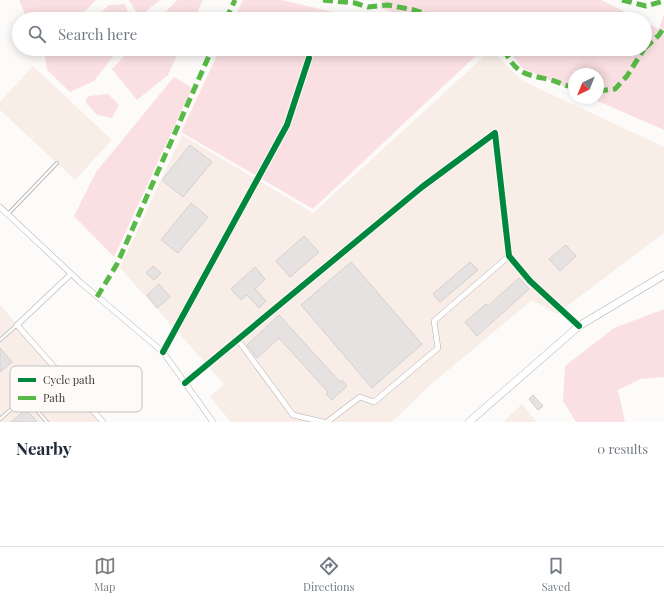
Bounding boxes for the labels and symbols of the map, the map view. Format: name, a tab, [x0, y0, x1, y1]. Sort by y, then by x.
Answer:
north arrow	[568, 68, 604, 104]
legend	[10, 366, 142, 412]
text: Cycle path	[43, 372, 95, 387]
text: Path	[43, 390, 66, 405]

